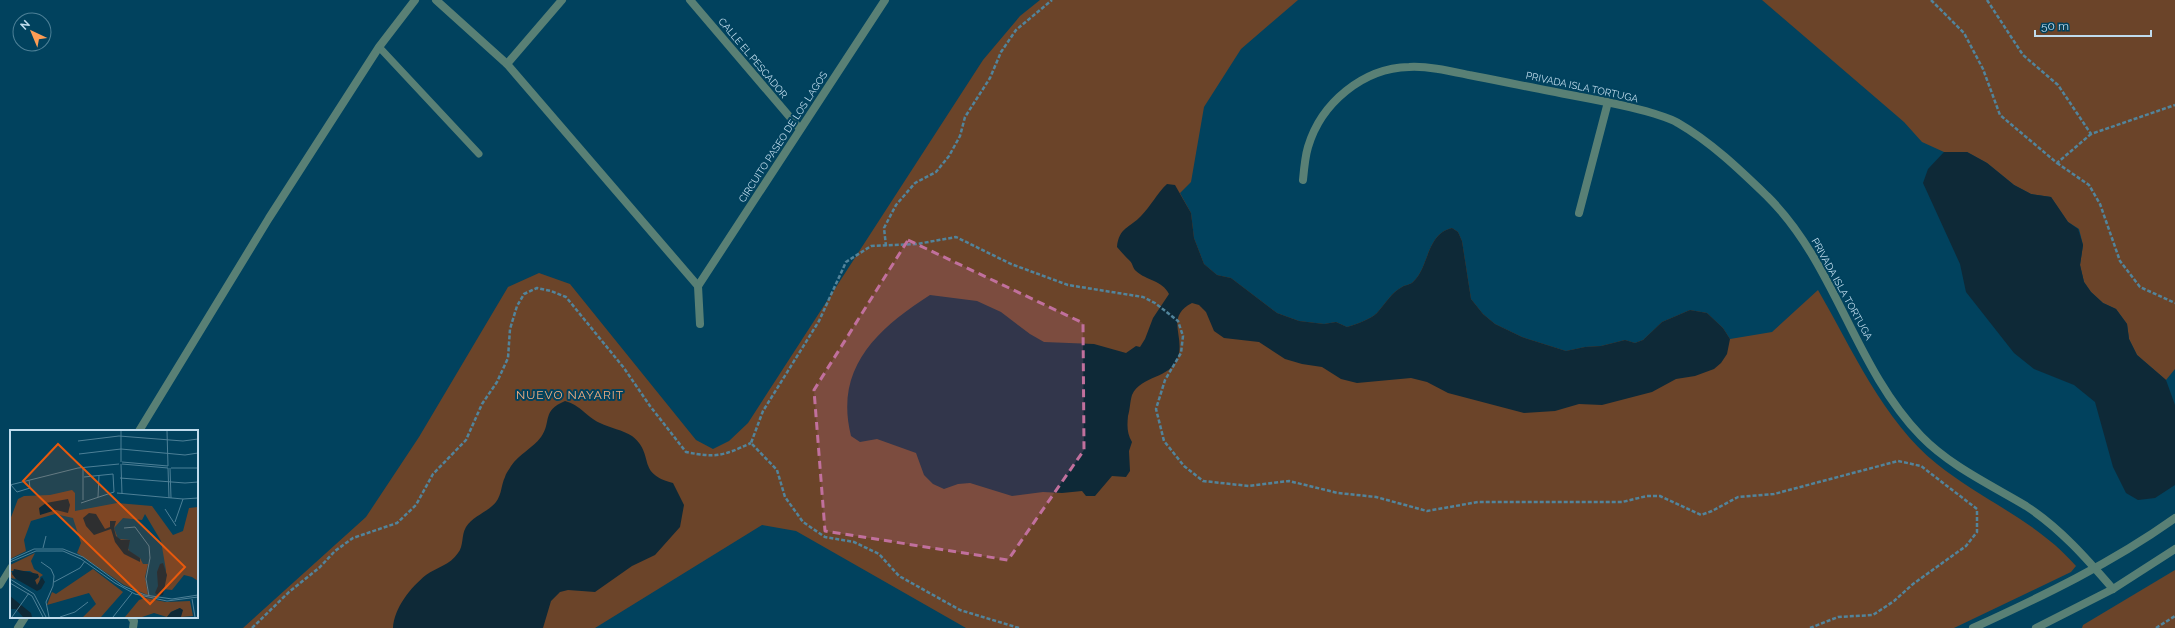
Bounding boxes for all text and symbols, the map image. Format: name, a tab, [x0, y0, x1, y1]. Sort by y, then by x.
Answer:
north arrow	[12, 12, 52, 52]
scale bar	[2035, 12, 2151, 38]
street label: CALLE EL PESCADOR	[716, 16, 790, 101]
text: N	[18, 18, 33, 33]
text: 50 m	[2041, 19, 2069, 33]
street label: CIRCUITO PASEO DE LOS LAGOS	[737, 70, 829, 204]
street label: PRIVADA ISLA TORTUGA	[1525, 70, 1639, 104]
street label: PRIVADA ISLA TORTUGA	[1809, 236, 1875, 342]
district label: NUEVO NAYARIT	[516, 388, 624, 402]
inset map	[10, 430, 198, 618]

